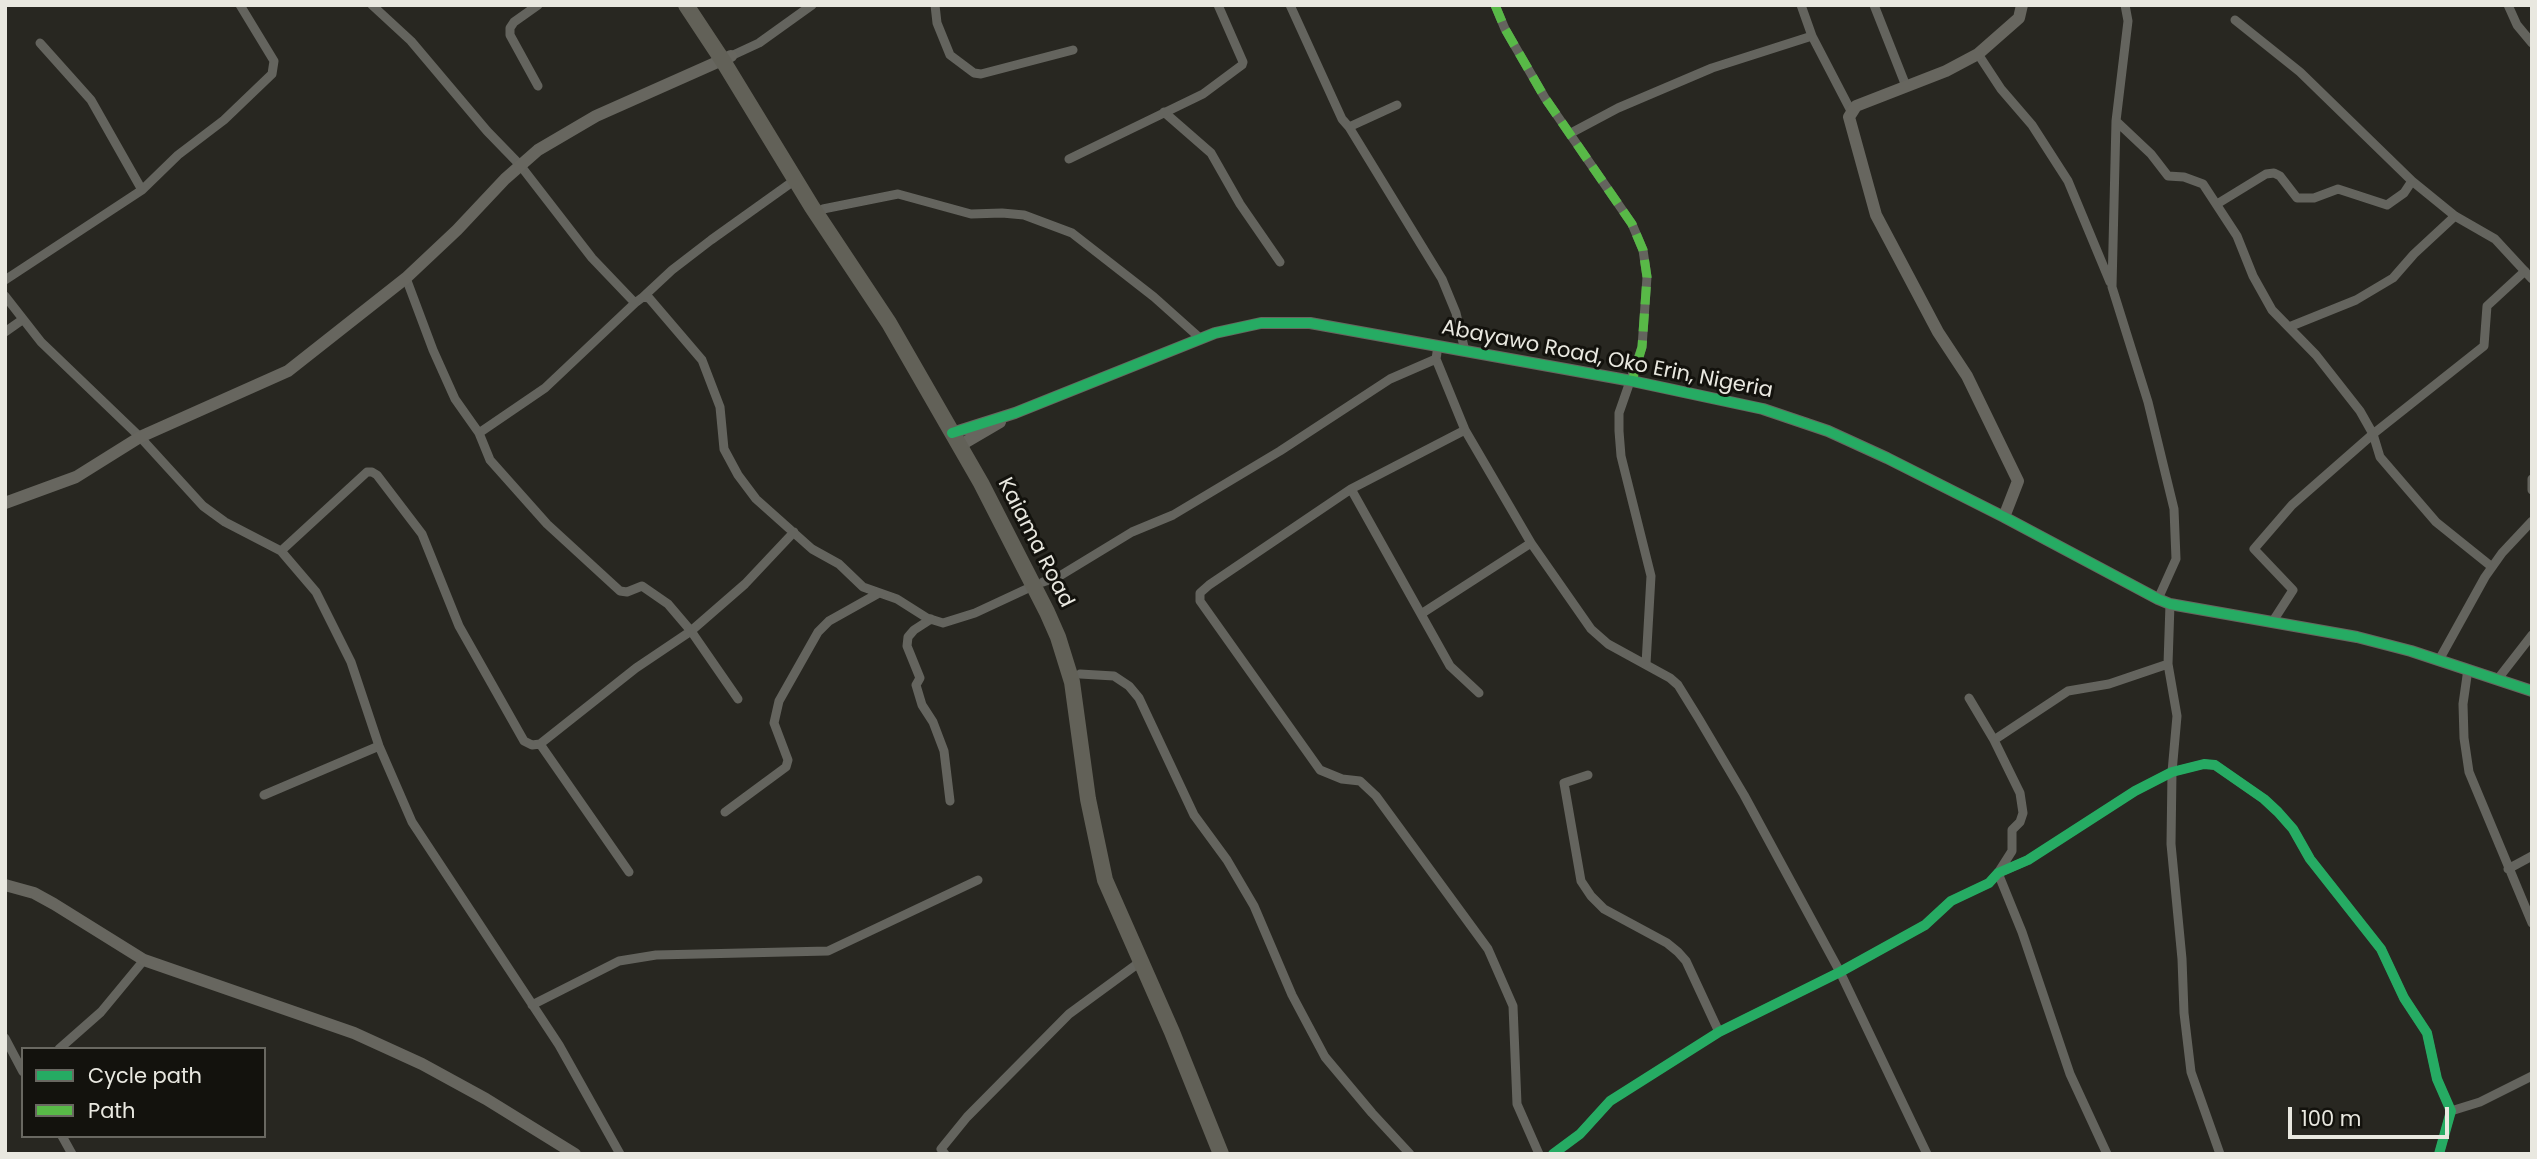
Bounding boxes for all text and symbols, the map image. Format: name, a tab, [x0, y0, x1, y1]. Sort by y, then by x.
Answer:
street label: Abayawo Road, Oko Erin, Nigeria	[1439, 315, 1775, 405]
street label: Kaiama Road	[992, 474, 1078, 612]
legend	[21, 1047, 266, 1138]
text: Cycle path	[88, 1061, 202, 1090]
scale bar	[2292, 1092, 2453, 1136]
text: Path	[88, 1096, 135, 1125]
text: 100 m	[2301, 1104, 2361, 1133]

